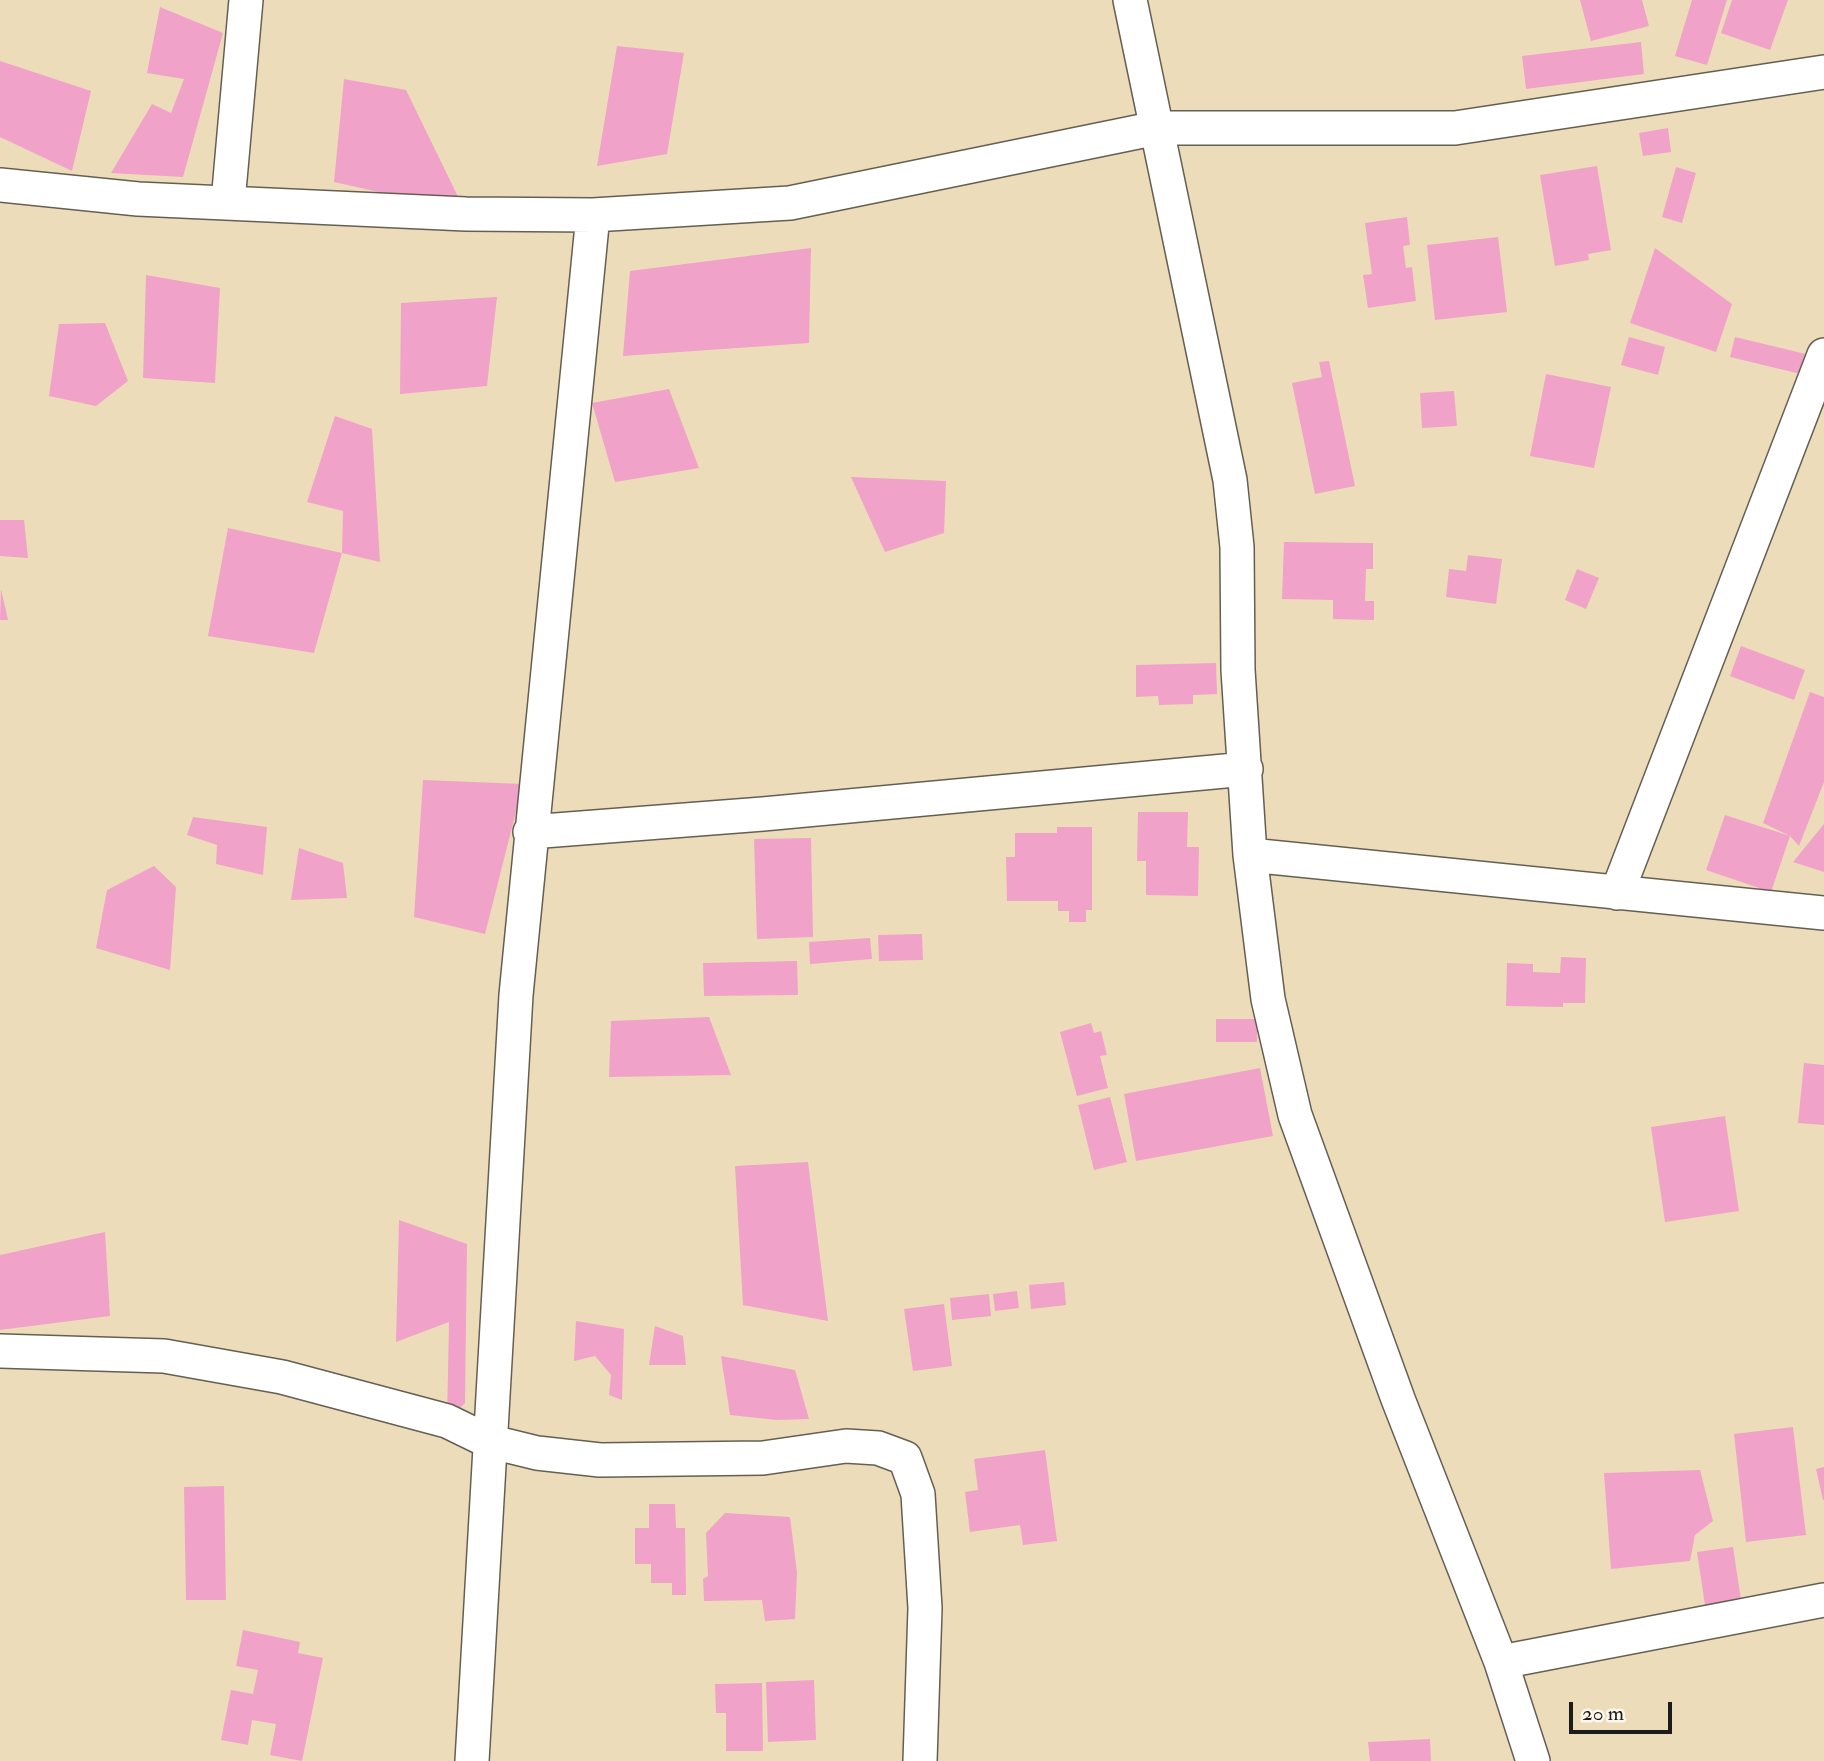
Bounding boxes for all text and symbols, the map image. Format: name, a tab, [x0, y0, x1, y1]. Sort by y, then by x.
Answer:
scale bar	[1572, 1688, 1675, 1732]
text: 20 m	[1582, 1700, 1624, 1727]

